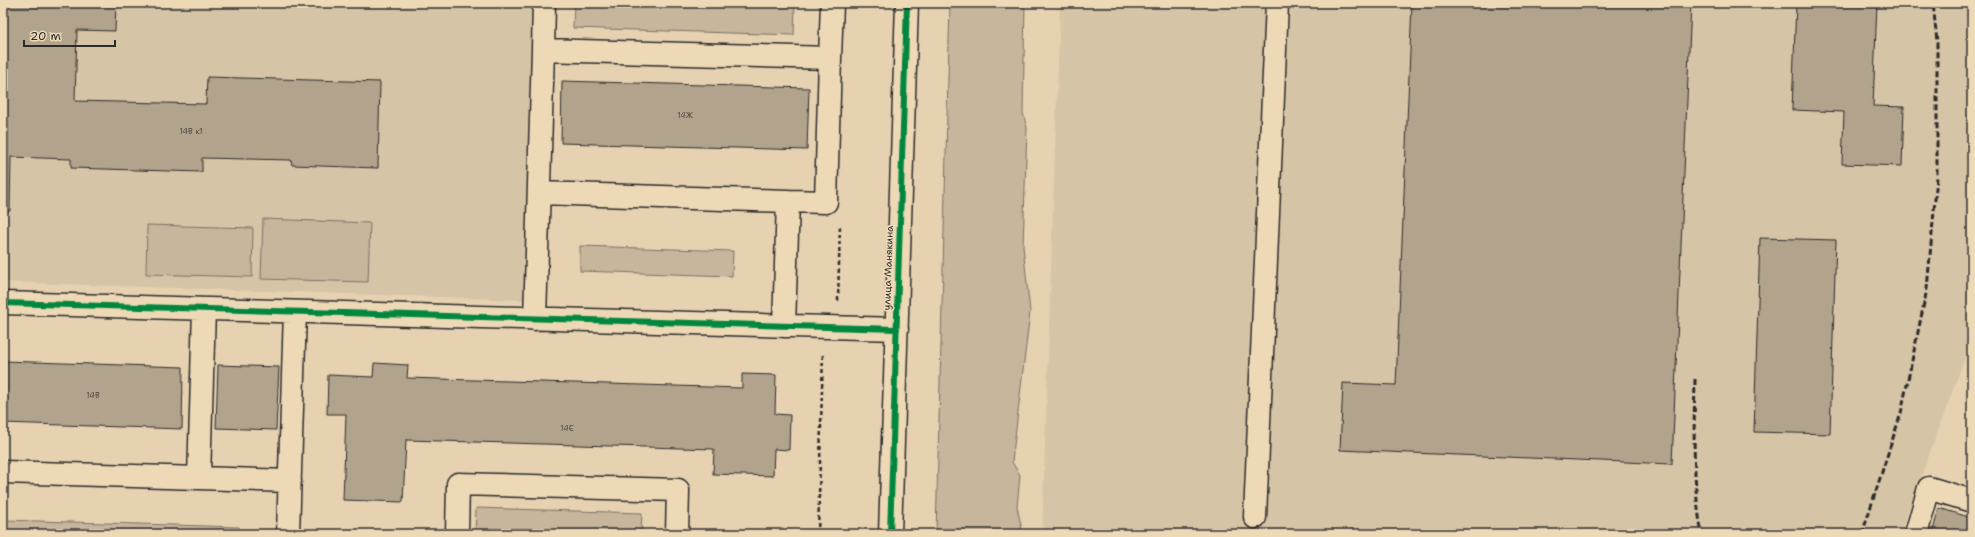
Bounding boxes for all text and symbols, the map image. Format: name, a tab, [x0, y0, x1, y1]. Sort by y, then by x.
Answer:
scale bar	[24, 22, 115, 48]
text: 20 m	[30, 28, 61, 44]
house number: 14Ж	[677, 110, 693, 121]
house number: 14В к1	[179, 126, 203, 137]
street label: улица Манякина	[880, 225, 896, 311]
house number: 14В	[86, 390, 100, 401]
house number: 14Е	[560, 423, 574, 434]

